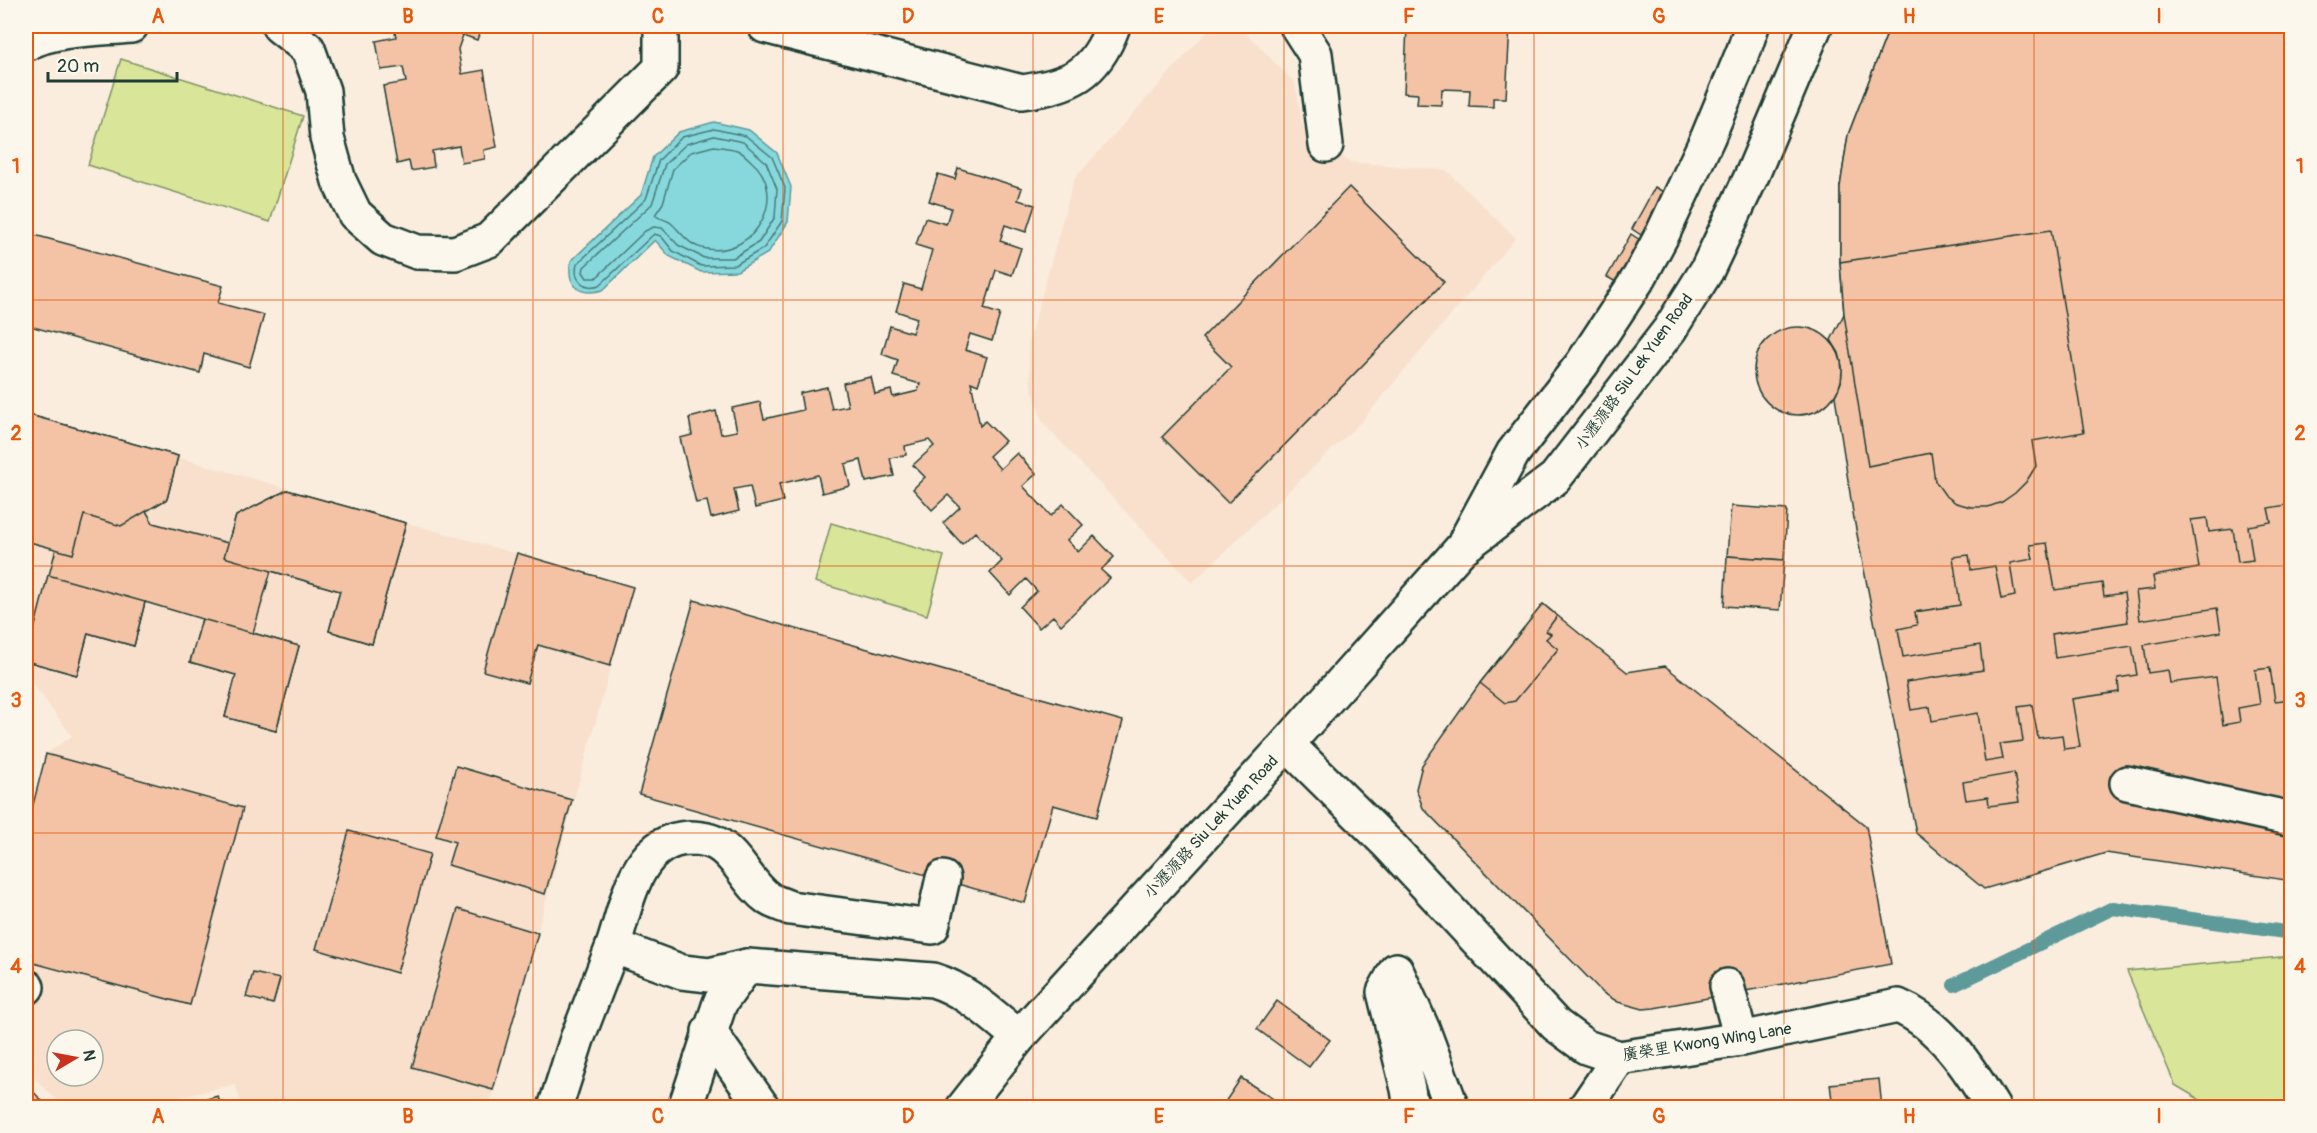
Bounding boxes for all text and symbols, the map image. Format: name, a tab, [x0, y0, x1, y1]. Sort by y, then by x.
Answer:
text: A	[152, 4, 165, 29]
text: B	[402, 4, 414, 29]
text: C	[652, 4, 664, 29]
text: D	[902, 4, 915, 29]
text: E	[1154, 4, 1165, 29]
text: F	[1403, 4, 1415, 29]
text: G	[1652, 4, 1666, 29]
text: H	[1903, 4, 1916, 29]
text: I	[2156, 4, 2162, 29]
scale bar	[48, 45, 177, 83]
text: 20 m	[57, 55, 99, 78]
text: 1	[12, 154, 20, 179]
text: 1	[2296, 154, 2304, 179]
street label: 小瀝源路 Siu Lek Yuen Road	[1571, 290, 1697, 454]
text: 2	[10, 421, 22, 446]
text: 2	[2294, 421, 2306, 446]
text: 3	[10, 688, 22, 713]
text: 3	[2294, 688, 2306, 713]
street label: 小瀝源路 Siu Lek Yuen Road	[1139, 751, 1283, 903]
text: 4	[10, 954, 22, 979]
text: 4	[2294, 954, 2306, 979]
street label: 廣榮里 Kwong Wing Lane	[1621, 1019, 1793, 1065]
north arrow	[45, 1028, 105, 1088]
text: N	[78, 1049, 100, 1063]
text: A	[152, 1104, 165, 1129]
text: B	[402, 1104, 414, 1129]
text: C	[652, 1104, 664, 1129]
text: D	[902, 1104, 915, 1129]
text: E	[1154, 1104, 1165, 1129]
text: F	[1403, 1104, 1415, 1129]
text: G	[1652, 1104, 1666, 1129]
text: H	[1903, 1104, 1916, 1129]
text: I	[2156, 1104, 2162, 1129]

